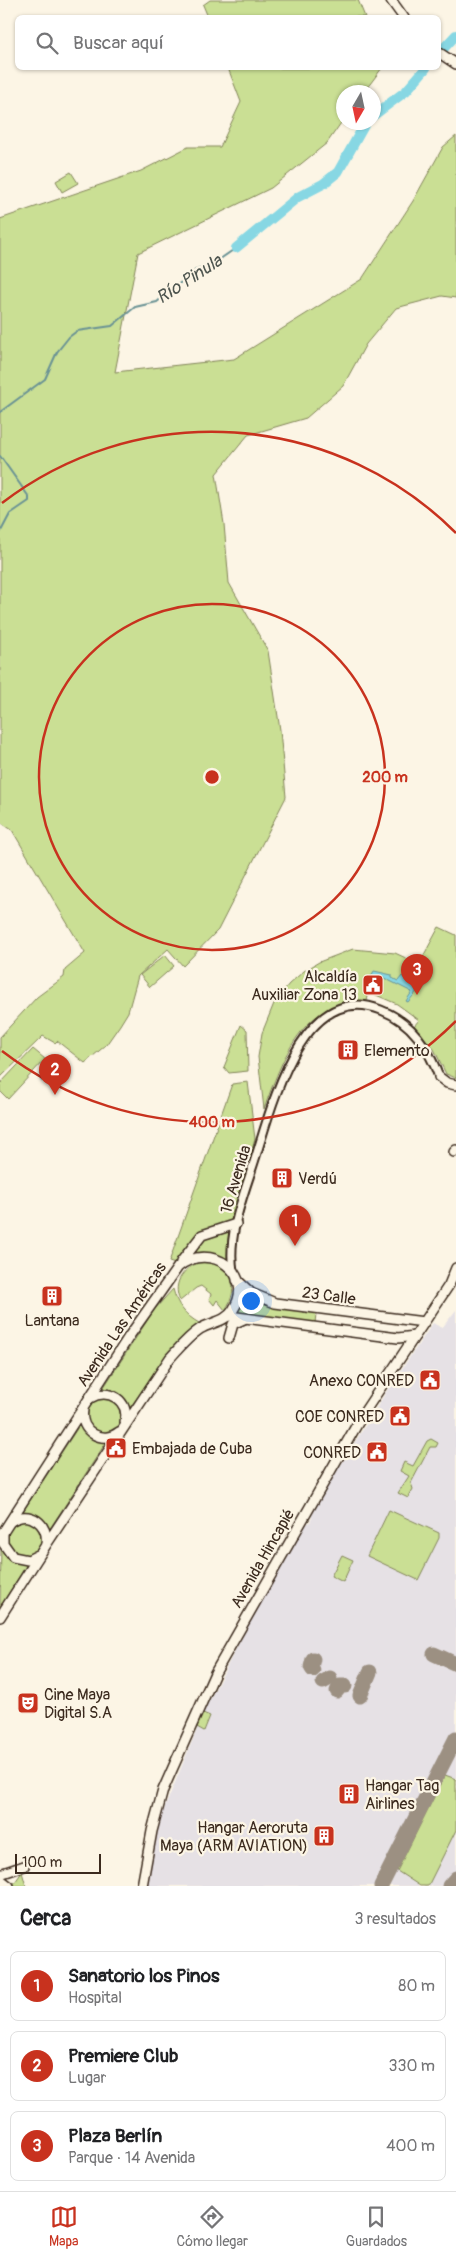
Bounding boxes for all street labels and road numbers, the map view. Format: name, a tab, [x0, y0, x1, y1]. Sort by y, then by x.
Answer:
street label: 16 Avenida	[216, 1143, 256, 1216]
street label: Avenida Las Américas	[73, 1258, 171, 1391]
street label: 23 Calle	[301, 1282, 357, 1310]
street label: Avenida Hincapié	[226, 1505, 299, 1612]

